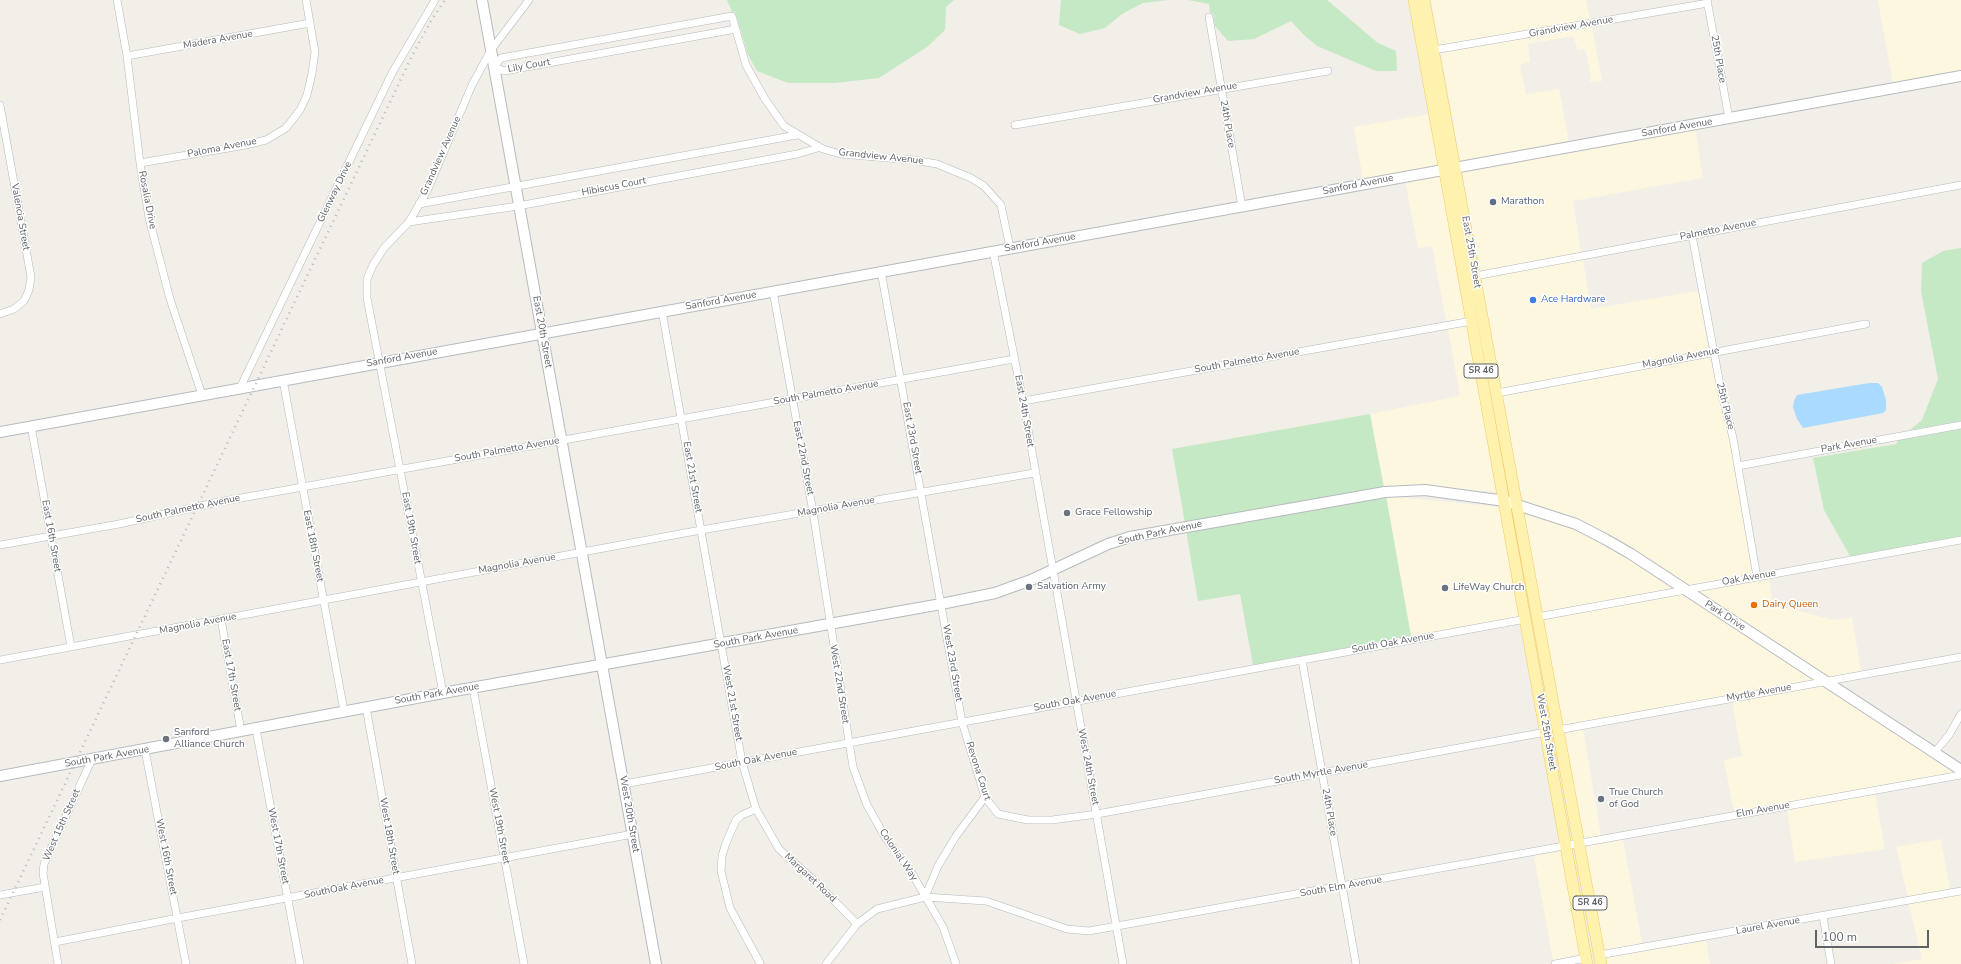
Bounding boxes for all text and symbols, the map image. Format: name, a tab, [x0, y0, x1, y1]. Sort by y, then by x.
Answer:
street label: Grandview Avenue	[1528, 14, 1614, 40]
street label: Madera Avenue	[182, 28, 254, 52]
street label: 25th Place	[1708, 34, 1728, 84]
street label: Lily Court	[507, 56, 551, 76]
street label: Grandview Avenue	[1152, 80, 1238, 106]
street label: 24th Place	[1217, 99, 1237, 149]
street label: Grandview Avenue	[418, 115, 464, 197]
street label: Sanford Avenue	[1641, 116, 1713, 140]
street label: Paloma Avenue	[186, 135, 258, 161]
street label: Grandview Avenue	[838, 147, 924, 167]
street label: Glenway Drive	[315, 160, 355, 224]
street label: Rosalia Drive	[135, 170, 159, 230]
street label: Sanford Avenue	[1322, 172, 1394, 198]
street label: Hibiscus Court	[581, 175, 647, 199]
street label: Valencia Street	[8, 183, 32, 251]
place label: Marathon	[1501, 196, 1544, 208]
marker: Marathon	[1488, 197, 1498, 207]
street label: East 25th Street	[1459, 215, 1483, 289]
street label: Palmetto Avenue	[1679, 217, 1757, 243]
street label: Sanford Avenue	[1004, 231, 1076, 255]
street label: Sanford Avenue	[685, 289, 757, 313]
place label: Ace Hardware	[1541, 294, 1605, 306]
street label: East 20th Street	[530, 295, 554, 369]
marker: Ace Hardware	[1528, 295, 1538, 305]
street label: Magnolia Avenue	[1642, 345, 1720, 371]
street label: Sanford Avenue	[366, 346, 438, 370]
street label: South Palmetto Avenue	[1194, 346, 1300, 376]
road number: SR 46	[1464, 364, 1498, 378]
street label: East 24th Street	[1012, 374, 1036, 448]
street label: South Palmetto Avenue	[773, 378, 879, 408]
street label: 25th Place	[1713, 381, 1737, 431]
street label: East 23rd Street	[900, 401, 924, 475]
street label: East 22nd Street	[790, 420, 816, 496]
street label: Park Avenue	[1820, 434, 1878, 456]
street label: South Palmetto Avenue	[454, 435, 560, 465]
street label: East 21st Street	[680, 441, 704, 513]
street label: East 19th Street	[399, 491, 423, 565]
street label: South Palmetto Avenue	[135, 492, 241, 526]
street label: Magnolia Avenue	[796, 494, 876, 520]
street label: East 16th Street	[39, 499, 63, 573]
place label: Grace Fellowship	[1075, 507, 1152, 519]
marker: Grace Fellowship	[1062, 508, 1072, 518]
street label: East 18th Street	[300, 509, 326, 583]
street label: South Park Avenue	[1117, 518, 1203, 548]
street label: Magnolia Avenue	[477, 551, 557, 577]
street label: Oak Avenue	[1721, 567, 1777, 589]
place label: Salvation Army	[1037, 581, 1106, 593]
marker: Salvation Army	[1024, 582, 1034, 592]
place label: LifeWay Church	[1453, 582, 1525, 594]
marker: LifeWay Church	[1440, 583, 1450, 593]
street label: Park Drive	[1702, 598, 1748, 634]
place label: Dairy Queen	[1762, 599, 1818, 611]
marker: Dairy Queen	[1749, 600, 1759, 610]
street label: Magnolia Avenue	[159, 611, 237, 637]
street label: West 23rd Street	[939, 624, 965, 702]
street label: South Park Avenue	[713, 625, 799, 651]
street label: South Oak Avenue	[1351, 630, 1435, 656]
street label: East 17th Street	[219, 638, 243, 712]
street label: West 22nd Street	[827, 644, 851, 724]
street label: West 21st Street	[719, 664, 745, 742]
street label: South Park Avenue	[394, 681, 480, 707]
street label: Myrtle Avenue	[1726, 681, 1792, 705]
street label: South Oak Avenue	[1033, 688, 1117, 714]
street label: West 25th Street	[1533, 693, 1559, 771]
place label: Sanford Alliance Church	[174, 727, 245, 750]
street label: West 24th Street	[1075, 728, 1101, 806]
marker: Sanford Alliance Church	[161, 734, 171, 744]
street label: Revona Court	[963, 740, 993, 802]
street label: South Park Avenue	[64, 744, 150, 770]
street label: South Oak Avenue	[714, 746, 798, 774]
street label: South Myrtle Avenue	[1273, 759, 1369, 787]
street label: West 20th Street	[616, 775, 642, 853]
street label: West 15th Street	[41, 787, 83, 863]
street label: West 19th Street	[486, 787, 512, 865]
street label: 24th Place	[1319, 787, 1339, 837]
place label: True Church of God	[1609, 787, 1663, 810]
marker: True Church of God	[1596, 794, 1606, 804]
street label: West 18th Street	[376, 797, 402, 875]
street label: Elm Avenue	[1735, 799, 1791, 821]
street label: West 17th Street	[265, 807, 291, 885]
street label: West 16th Street	[153, 818, 179, 896]
street label: Colonial Way	[876, 827, 920, 883]
street label: Margaret Road	[782, 851, 838, 905]
street label: SouthOak Avenue	[303, 874, 385, 902]
street label: South Elm Avenue	[1299, 874, 1383, 900]
road number: SR 46	[1573, 896, 1607, 910]
street label: Laurel Avenue	[1735, 914, 1801, 938]
scale bar	[1817, 922, 1931, 948]
text: 100 m	[1822, 929, 1857, 945]

